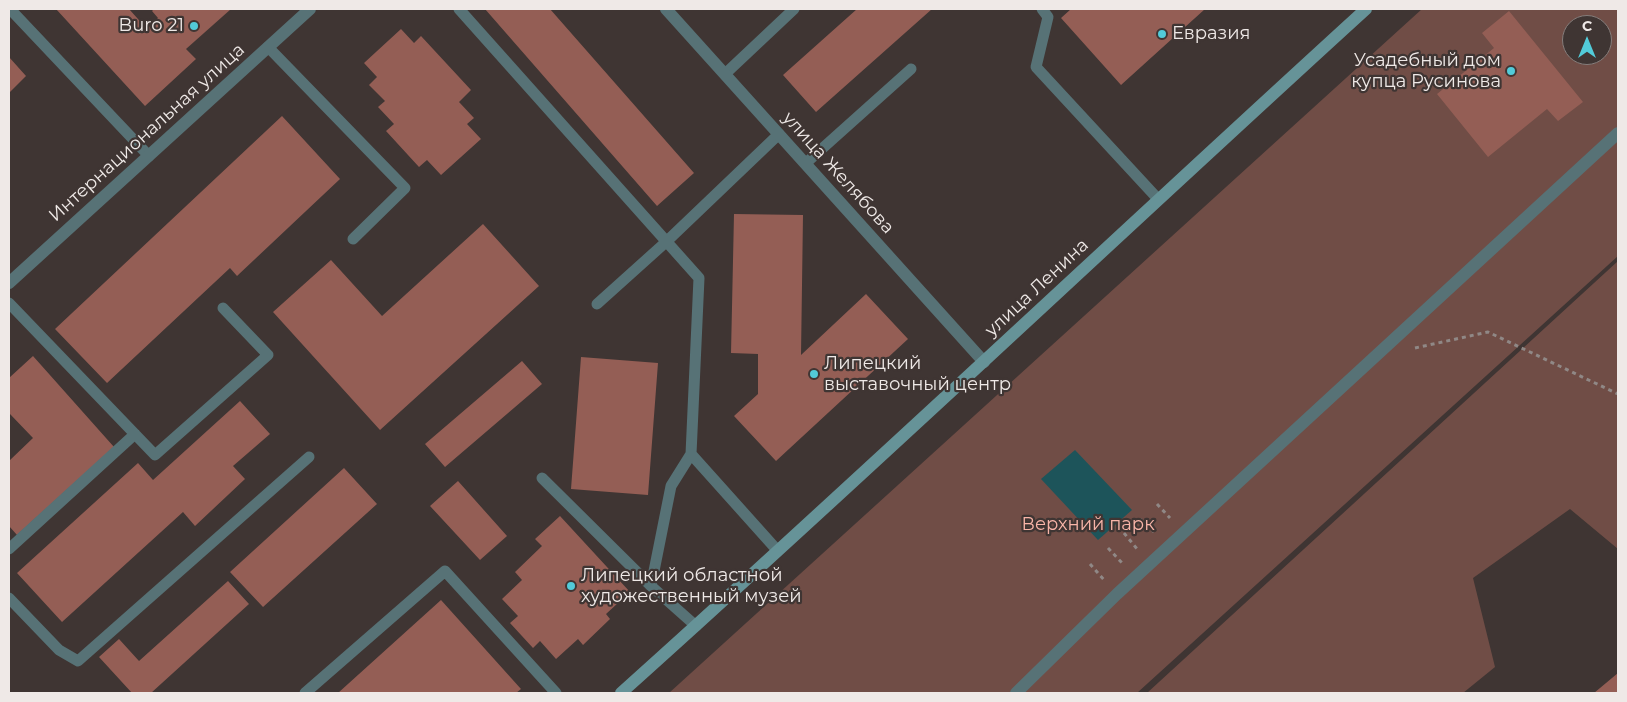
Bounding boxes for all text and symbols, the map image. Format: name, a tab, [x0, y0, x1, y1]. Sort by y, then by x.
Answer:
place label: Buro 21	[119, 15, 184, 37]
north arrow	[1562, 15, 1612, 65]
text: С	[1582, 17, 1592, 35]
marker: Buro 21	[188, 20, 200, 32]
place label: Евразия	[1172, 23, 1250, 45]
marker: Евразия	[1156, 28, 1168, 40]
street label: Интернациональная улица	[45, 39, 249, 227]
place label: Усадебный дом купца Русинова	[1351, 50, 1501, 92]
marker: Усадебный дом купца Русинова	[1505, 65, 1517, 77]
street label: улица Желябова	[778, 108, 898, 238]
street label: улица Ленина	[981, 235, 1093, 341]
place label: Липецкий выставочный центр	[824, 353, 1011, 396]
marker: Липецкий выставочный центр	[808, 368, 820, 380]
park label: Верхний парк	[1021, 514, 1155, 536]
place label: Липецкий областной художественный музей	[581, 565, 802, 608]
marker: Липецкий областной художественный музей	[565, 580, 577, 592]

